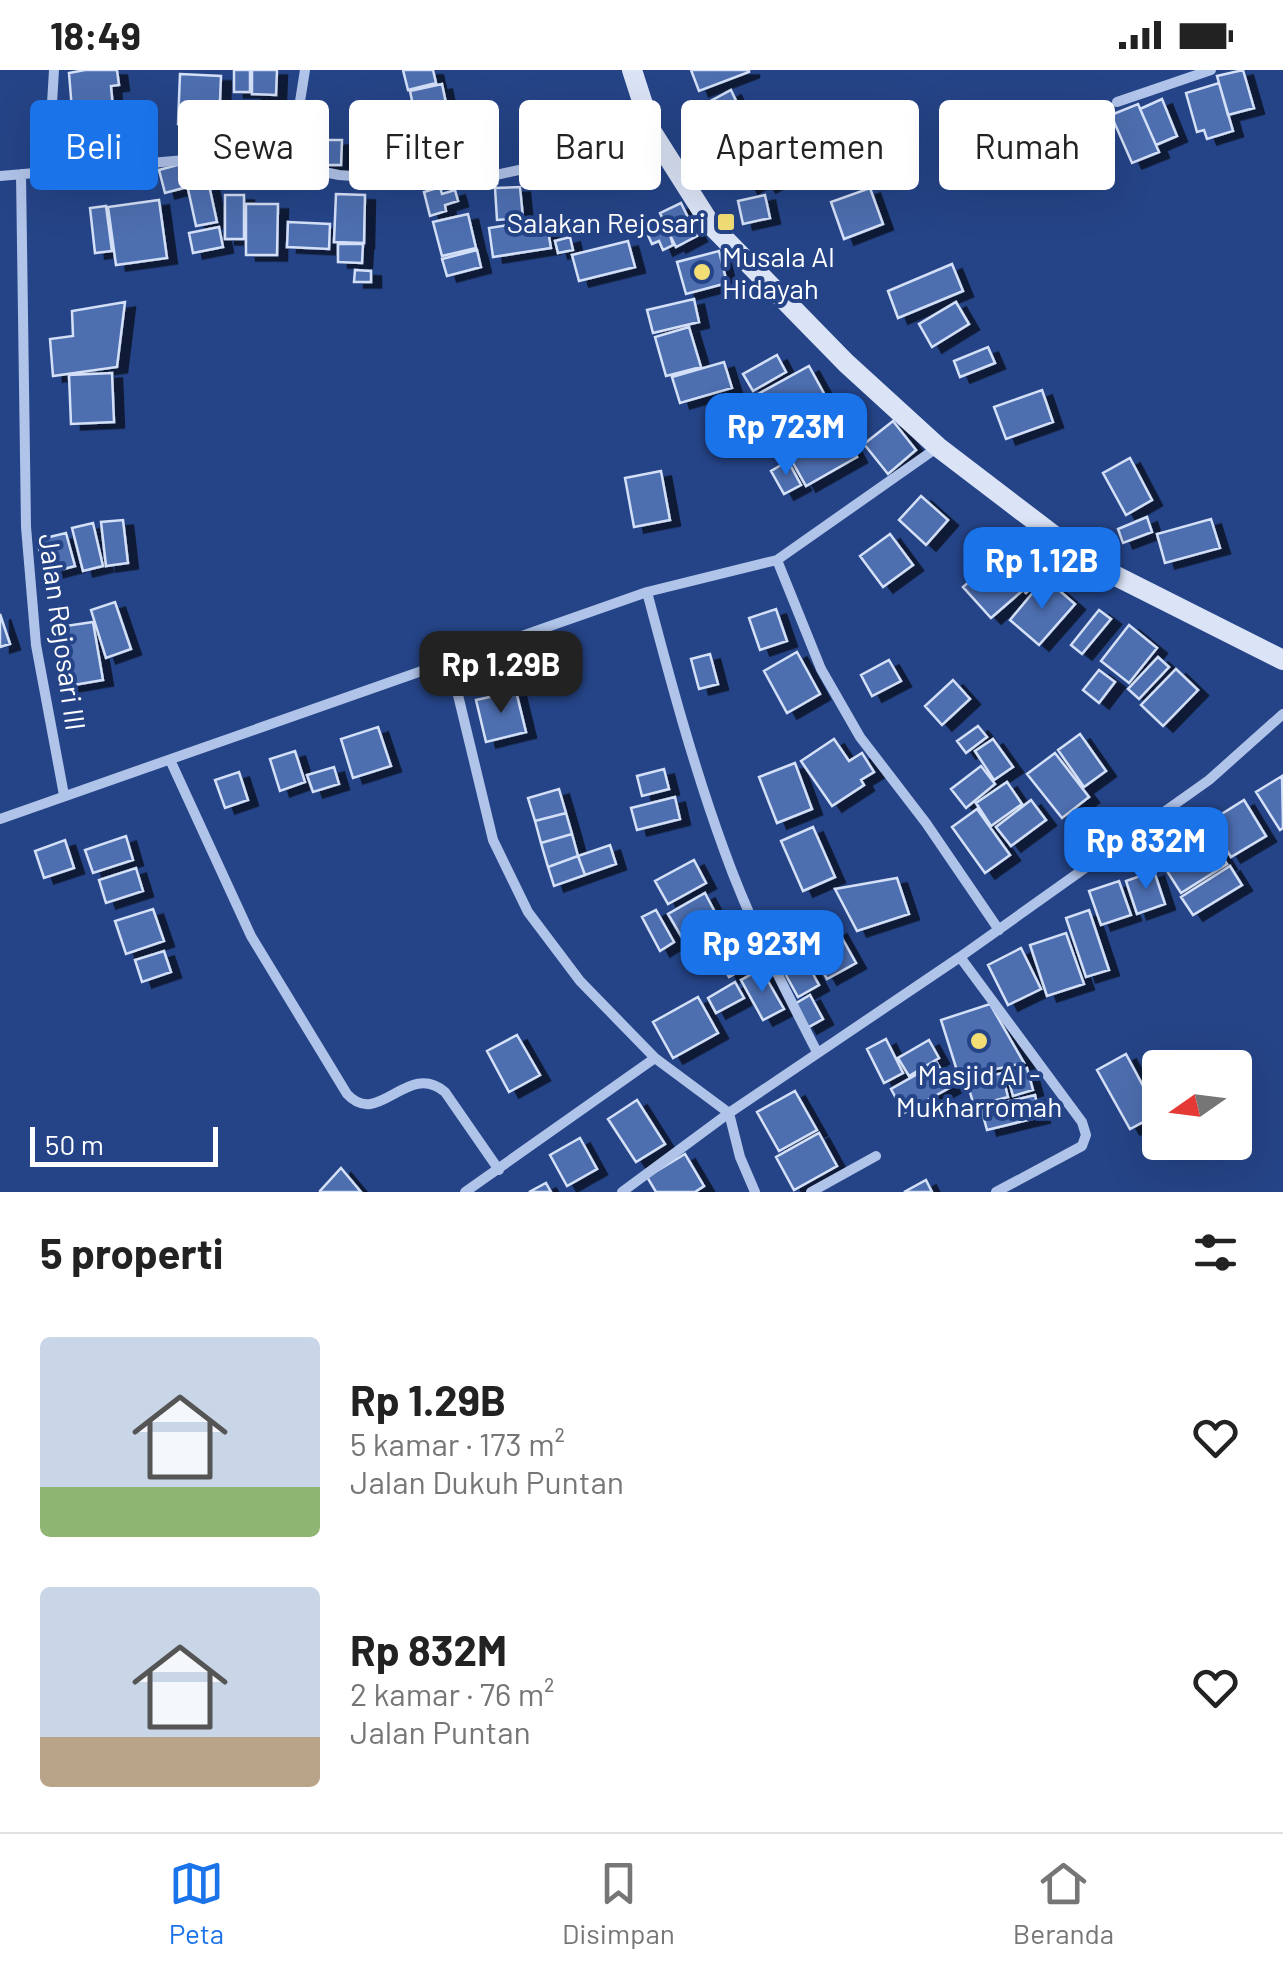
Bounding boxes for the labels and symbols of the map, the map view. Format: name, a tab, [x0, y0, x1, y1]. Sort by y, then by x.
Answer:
place label: Salakan Rejosari	[507, 205, 706, 239]
marker: Salakan Rejosari	[715, 211, 737, 233]
place label: Musala Al Hidayah	[722, 239, 835, 305]
marker: Musala Al Hidayah	[691, 261, 713, 283]
pin: Rp 723M	[694, 393, 878, 478]
pin: Rp 1.12B	[939, 527, 1145, 612]
street label: Jalan Rejosari III	[32, 531, 94, 733]
pin: Rp 1.29B	[398, 631, 604, 716]
pin: Rp 832M	[1054, 807, 1238, 892]
pin: Rp 923M	[670, 910, 854, 995]
marker: Masjid Al - Mukharromah	[968, 1030, 990, 1052]
north arrow	[1142, 1050, 1252, 1160]
place label: Masjid Al - Mukharromah	[896, 1057, 1062, 1123]
scale bar	[30, 1122, 218, 1166]

